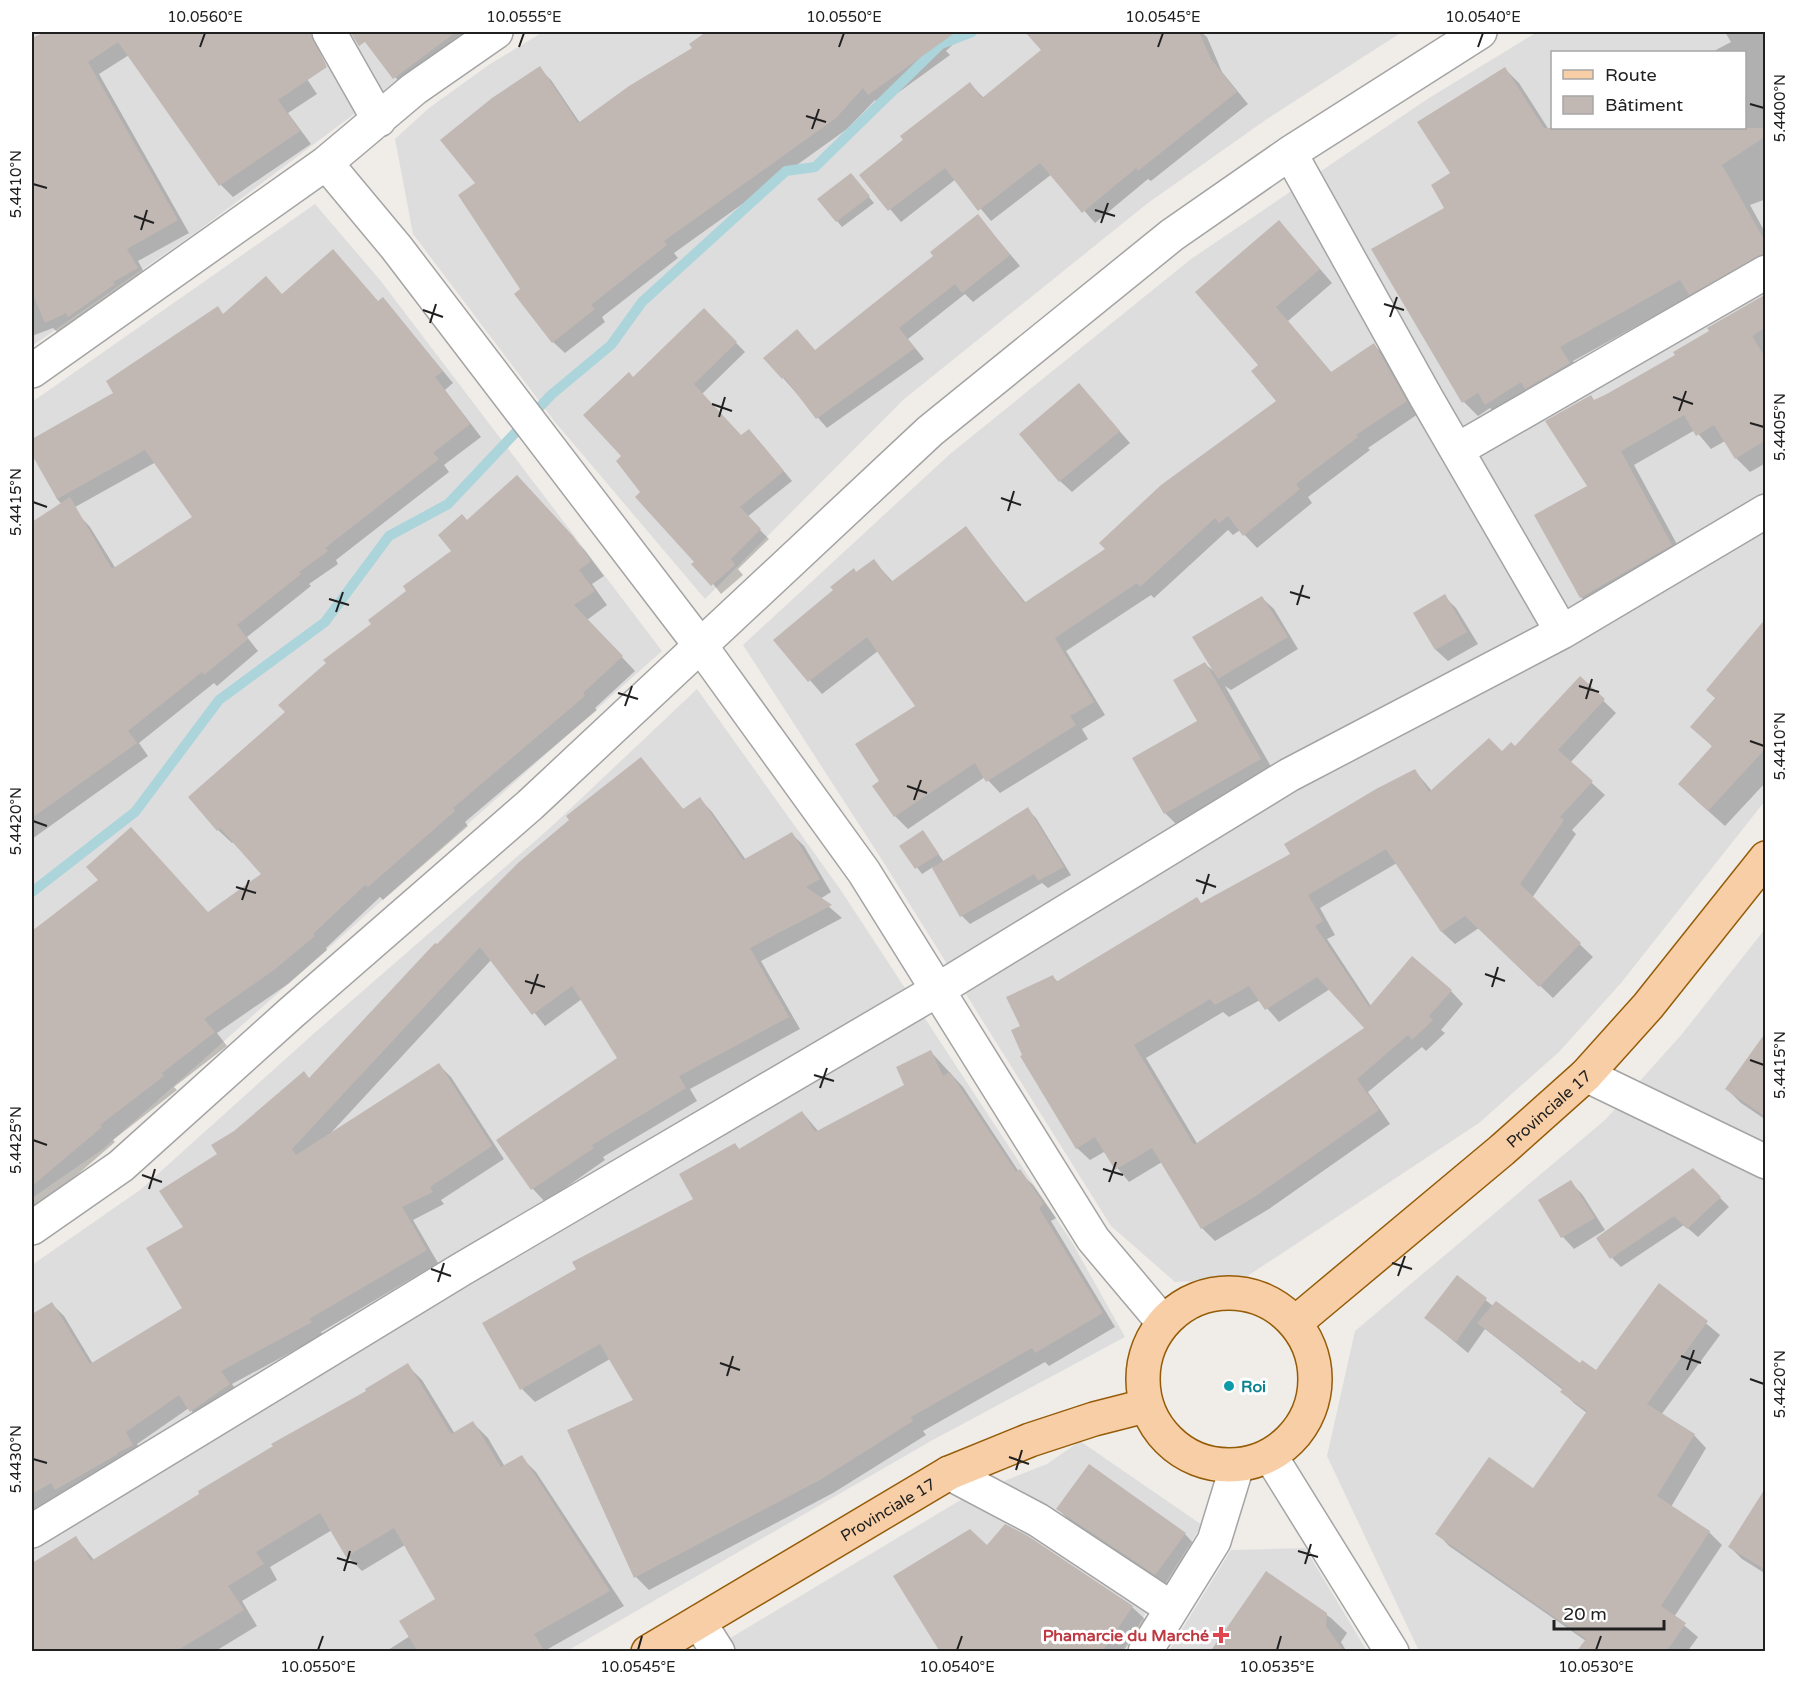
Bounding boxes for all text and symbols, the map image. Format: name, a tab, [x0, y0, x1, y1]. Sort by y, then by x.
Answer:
text: 10.0560°E	[167, 8, 243, 26]
text: 10.0555°E	[486, 8, 562, 26]
text: 10.0550°E	[806, 8, 882, 26]
text: 10.0545°E	[1125, 8, 1201, 26]
text: 10.0540°E	[1445, 8, 1521, 26]
legend	[1551, 51, 1746, 129]
text: Route	[1605, 64, 1657, 86]
text: 5.4400°N	[1771, 74, 1789, 142]
text: Bâtiment	[1605, 94, 1683, 116]
text: 5.4410°N	[7, 150, 25, 218]
text: 5.4405°N	[1771, 393, 1789, 461]
text: 5.4415°N	[7, 468, 25, 536]
text: 5.4410°N	[1771, 712, 1789, 780]
text: 5.4420°N	[7, 787, 25, 855]
text: 5.4415°N	[1771, 1031, 1789, 1099]
street label: Provinciale 17	[1502, 1066, 1596, 1152]
text: 5.4425°N	[7, 1106, 25, 1174]
text: 5.4420°N	[1771, 1350, 1789, 1418]
place label: Roi	[1241, 1377, 1266, 1397]
marker: Roi	[1222, 1379, 1236, 1393]
text: 5.4430°N	[7, 1425, 25, 1493]
street label: Provinciale 17	[837, 1474, 940, 1546]
scale bar	[1554, 1593, 1664, 1631]
text: 20 m	[1563, 1603, 1607, 1625]
place label: Phamarcie du Marché	[1043, 1626, 1209, 1646]
marker: Phamarcie du Marché	[1214, 1628, 1228, 1642]
text: 10.0550°E	[280, 1658, 356, 1676]
text: 10.0545°E	[600, 1658, 676, 1676]
text: 10.0540°E	[919, 1658, 995, 1676]
text: 10.0535°E	[1239, 1658, 1315, 1676]
text: 10.0530°E	[1558, 1658, 1634, 1676]

